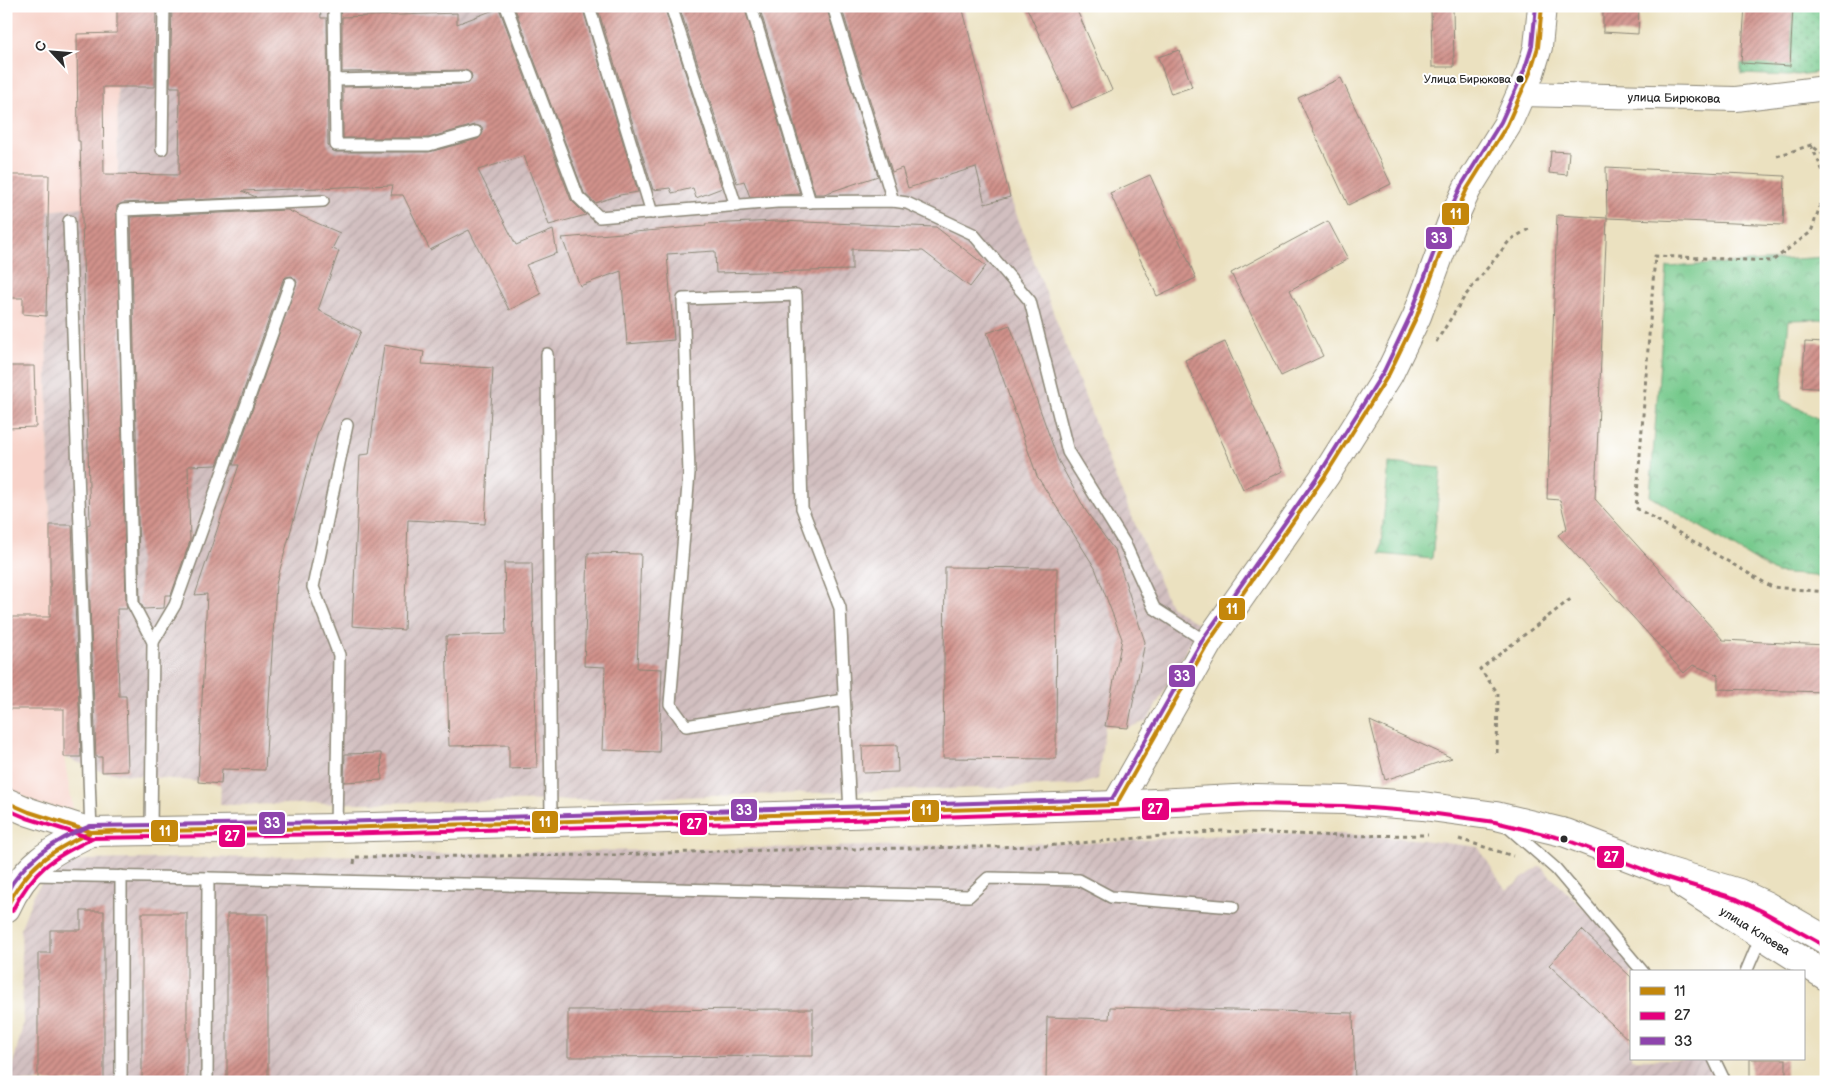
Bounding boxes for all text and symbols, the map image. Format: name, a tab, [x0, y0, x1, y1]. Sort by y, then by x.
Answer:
north arrow	[28, 28, 78, 78]
text: С	[31, 38, 51, 55]
place label: Улица Бирюкова	[1424, 73, 1511, 86]
marker: Улица Бирюкова	[1515, 74, 1525, 84]
street label: улица Бирюкова	[1627, 90, 1721, 107]
line badge: 11	[1441, 202, 1470, 226]
text: 11	[1450, 206, 1462, 223]
line badge: 33	[1425, 226, 1453, 250]
text: 33	[1431, 230, 1447, 247]
line badge: 11	[1218, 597, 1246, 621]
text: 11	[1226, 601, 1238, 618]
line badge: 33	[1168, 664, 1196, 688]
text: 33	[1174, 668, 1190, 685]
line badge: 27	[1141, 797, 1170, 821]
line badge: 33	[730, 798, 758, 822]
line badge: 11	[911, 799, 940, 823]
text: 27	[1147, 801, 1163, 818]
text: 33	[736, 802, 752, 819]
text: 11	[920, 802, 932, 819]
line badge: 11	[531, 810, 559, 834]
line badge: 33	[258, 811, 286, 835]
line badge: 27	[679, 812, 708, 836]
text: 11	[539, 814, 551, 831]
text: 33	[264, 815, 280, 832]
text: 27	[686, 816, 702, 833]
line badge: 11	[150, 819, 179, 843]
text: 11	[159, 823, 171, 840]
line badge: 27	[218, 824, 246, 848]
text: 27	[224, 828, 240, 845]
unlabelled marker	[1559, 834, 1569, 844]
line badge: 27	[1596, 845, 1625, 869]
text: 27	[1603, 849, 1619, 866]
street label: улица Клюева	[1717, 904, 1793, 959]
legend	[1630, 970, 1804, 1060]
text: 11	[1674, 982, 1686, 1001]
text: 27	[1674, 1006, 1691, 1025]
text: 33	[1674, 1032, 1692, 1051]

